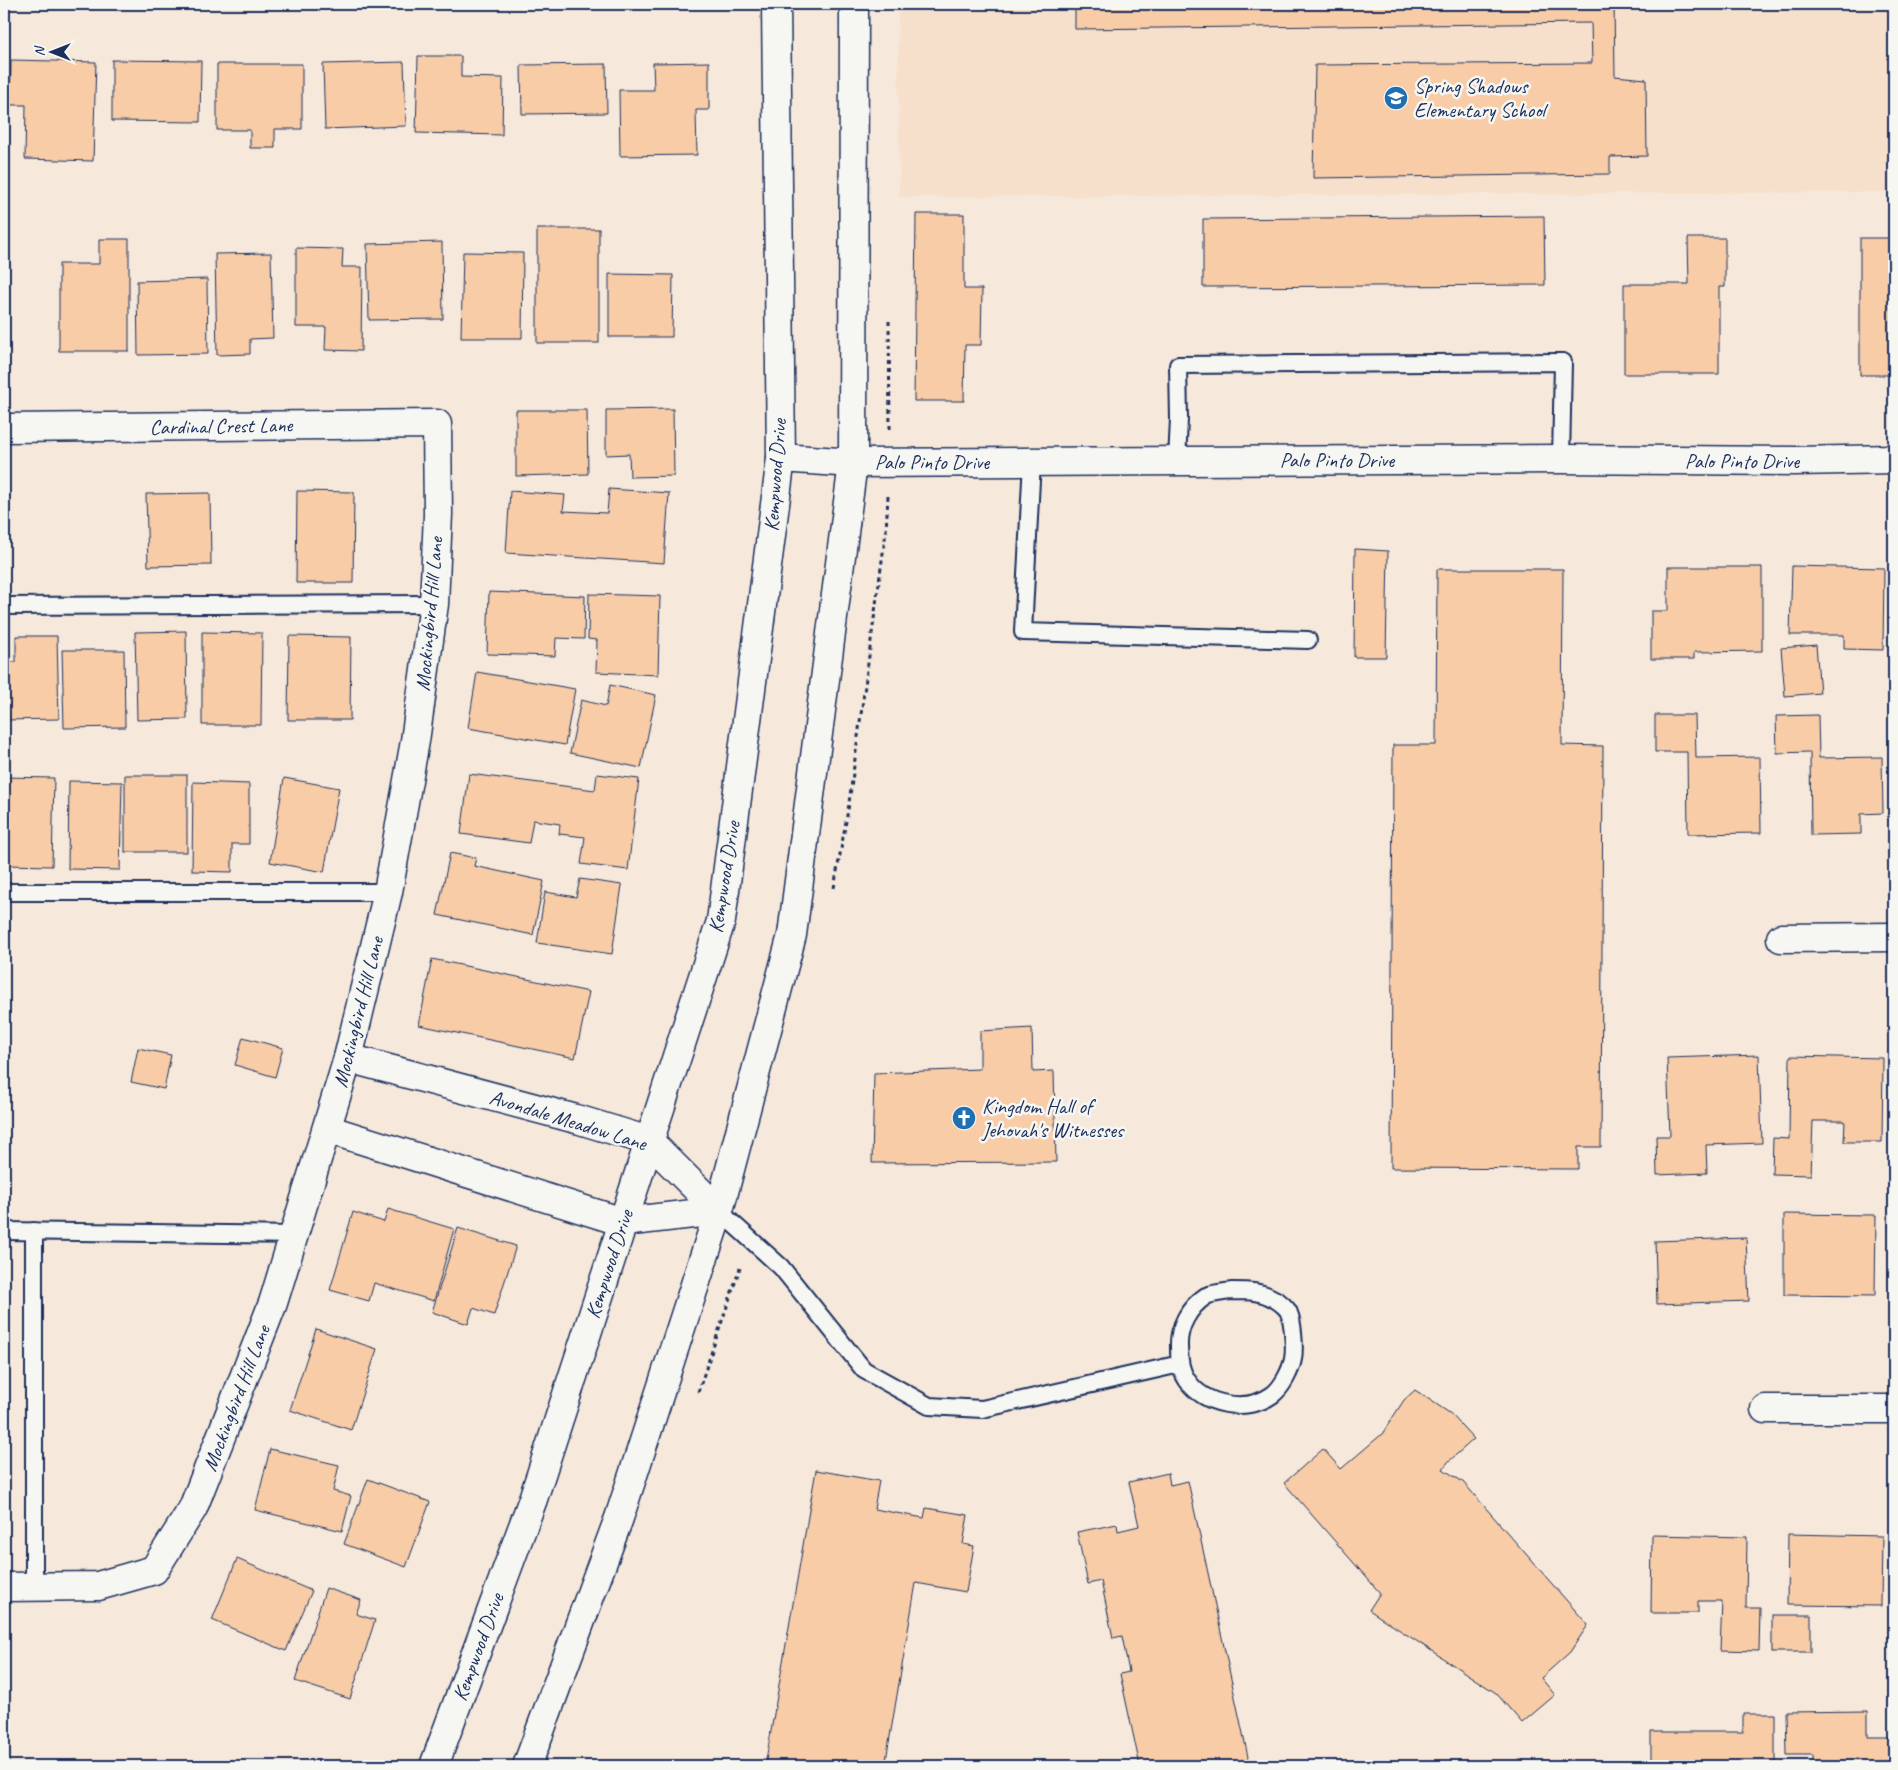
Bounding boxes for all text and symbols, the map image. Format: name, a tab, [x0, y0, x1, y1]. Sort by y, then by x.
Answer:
north arrow	[28, 28, 78, 78]
text: N	[31, 45, 48, 56]
place label: Spring Shadows Elementary School	[1414, 73, 1549, 123]
school or university icon: Spring Shadows Elementary School	[1383, 85, 1409, 111]
street label: Cardinal Crest Lane	[149, 412, 294, 440]
street label: Kempwood Drive	[758, 417, 792, 532]
street label: Palo Pinto Drive	[1280, 447, 1395, 473]
street label: Palo Pinto Drive	[1685, 448, 1800, 474]
street label: Palo Pinto Drive	[875, 449, 990, 475]
street label: Mockingbird Hill Lane	[409, 535, 449, 692]
street label: Kempwood Drive	[702, 818, 746, 935]
street label: Mockingbird Hill Lane	[327, 933, 390, 1090]
street label: Avondale Meadow Lane	[486, 1084, 651, 1157]
place label: Kingdom Hall of Jehovah's Witnesses	[981, 1093, 1125, 1143]
church icon: Kingdom Hall of Jehovah's Witnesses	[951, 1105, 977, 1131]
street label: Kempwood Drive	[579, 1205, 639, 1322]
street label: Mockingbird Hill Lane	[196, 1320, 276, 1475]
street label: Kempwood Drive	[447, 1589, 510, 1704]

